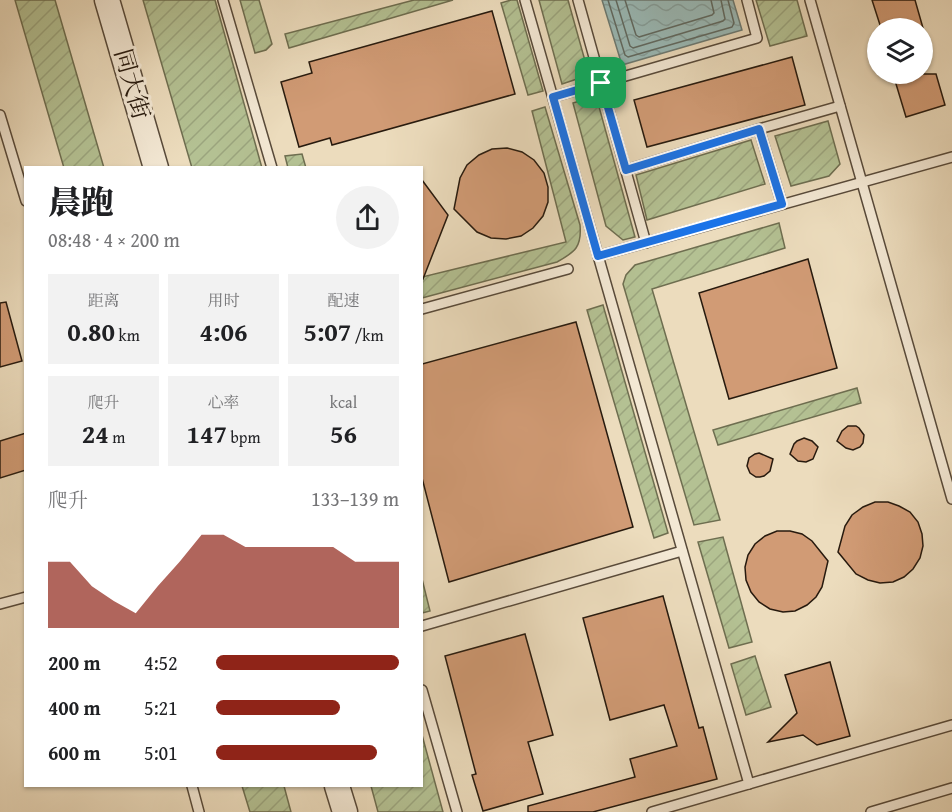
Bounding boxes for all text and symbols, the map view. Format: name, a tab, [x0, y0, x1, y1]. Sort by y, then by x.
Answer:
map controls	[867, 18, 933, 84]
button: layers	[867, 18, 933, 84]
street label: 同大街	[106, 44, 159, 123]
pin	[575, 57, 626, 108]
icon: arrive	[584, 66, 617, 99]
text: 晨跑	[48, 178, 114, 226]
button: share	[336, 186, 399, 249]
text: 08:48 · 4 × 200 m	[48, 225, 180, 254]
text: 距离	[87, 288, 120, 312]
text: 用时	[207, 288, 240, 312]
text: 配速	[327, 288, 360, 312]
text: 0.80	[67, 312, 115, 351]
text: 4:06	[200, 312, 247, 351]
text: 5:07	[303, 312, 351, 351]
text: km	[115, 323, 140, 347]
text: /km	[351, 323, 384, 347]
text: 爬升	[87, 390, 120, 414]
text: 心率	[207, 390, 240, 414]
text: kcal	[330, 390, 357, 414]
text: 24	[82, 414, 109, 453]
text: 147	[187, 414, 227, 453]
text: 56	[330, 414, 357, 453]
text: m	[109, 425, 125, 449]
text: bpm	[227, 425, 260, 449]
text: 133–139 m	[311, 484, 399, 513]
text: 爬升	[48, 485, 88, 514]
text: 200 m	[48, 648, 101, 677]
text: 4:52	[144, 648, 178, 677]
text: 400 m	[48, 693, 101, 722]
text: 5:21	[144, 693, 178, 722]
text: 600 m	[48, 738, 101, 767]
text: 5:01	[144, 738, 178, 767]

